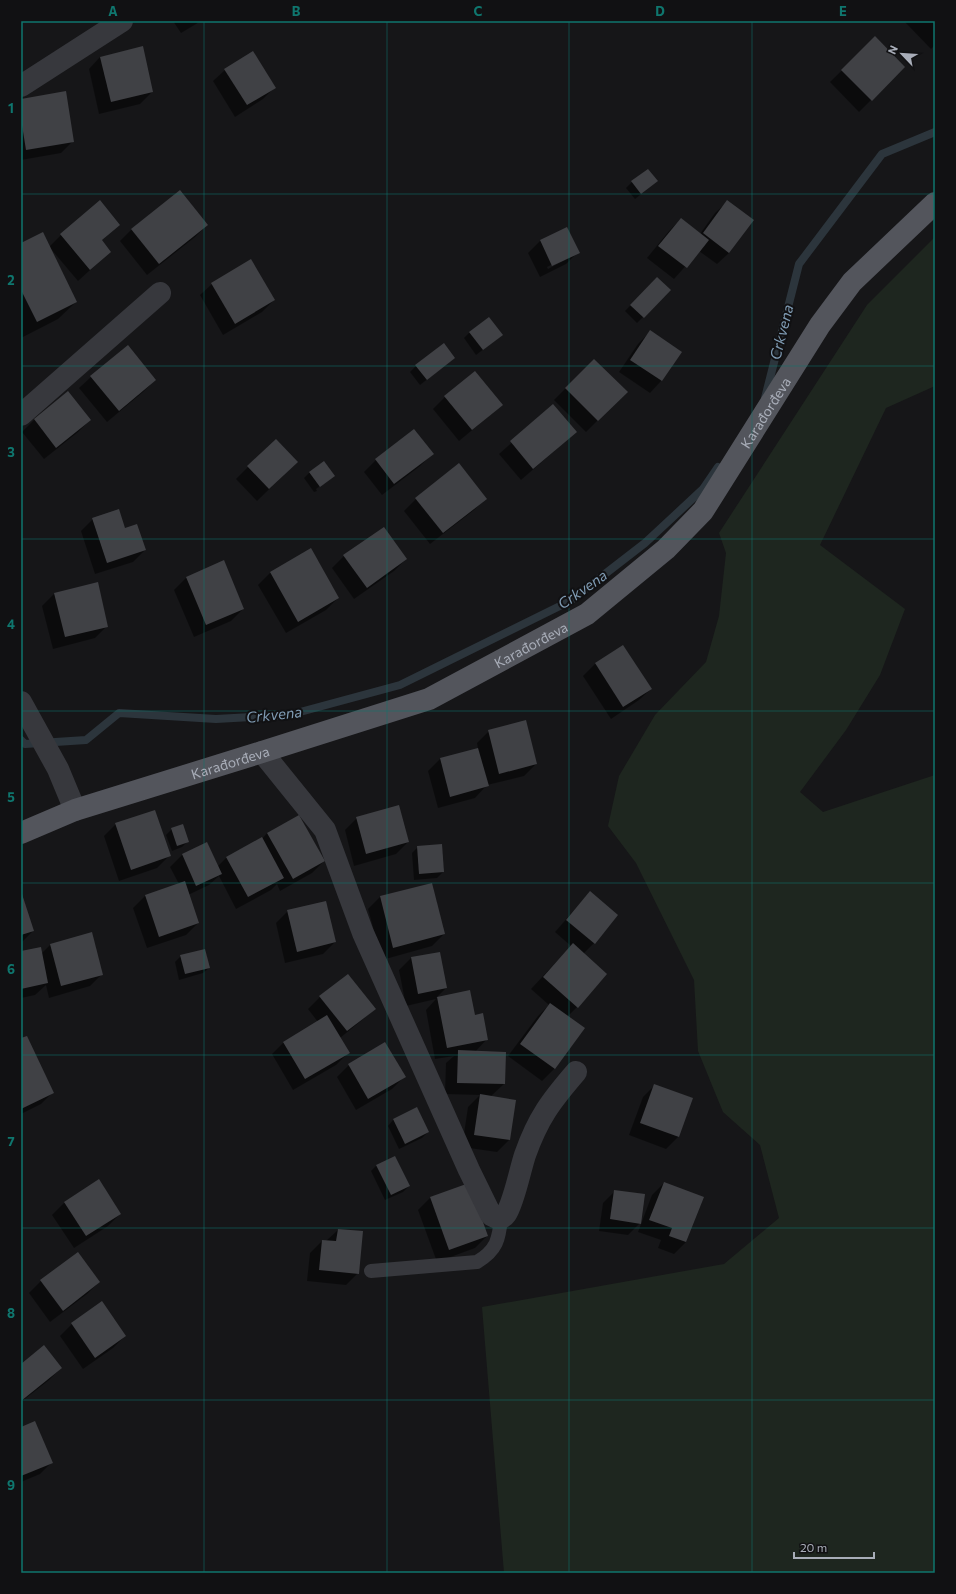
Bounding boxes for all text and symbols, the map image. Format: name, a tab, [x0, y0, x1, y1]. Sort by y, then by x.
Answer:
text: A	[108, 3, 118, 19]
text: B	[292, 3, 301, 19]
text: C	[474, 3, 483, 19]
text: D	[655, 3, 665, 19]
text: E	[839, 3, 847, 19]
north arrow	[882, 34, 922, 74]
text: N	[885, 43, 900, 56]
text: 1	[8, 100, 14, 116]
text: 2	[7, 272, 15, 288]
water label: Crkvena	[765, 302, 797, 361]
street label: Karađorđeva	[736, 374, 794, 451]
text: 3	[7, 444, 15, 460]
water label: Crkvena	[554, 565, 610, 613]
text: 4	[7, 616, 15, 632]
street label: Karađorđeva	[491, 618, 570, 671]
water label: Crkvena	[245, 702, 303, 726]
street label: Karađorđeva	[189, 742, 271, 782]
text: 5	[7, 789, 15, 805]
text: 6	[7, 961, 15, 977]
text: 7	[7, 1133, 15, 1149]
text: 8	[7, 1305, 15, 1321]
text: 9	[7, 1477, 15, 1493]
scale bar	[794, 1534, 874, 1560]
text: 20 m	[800, 1540, 827, 1554]

